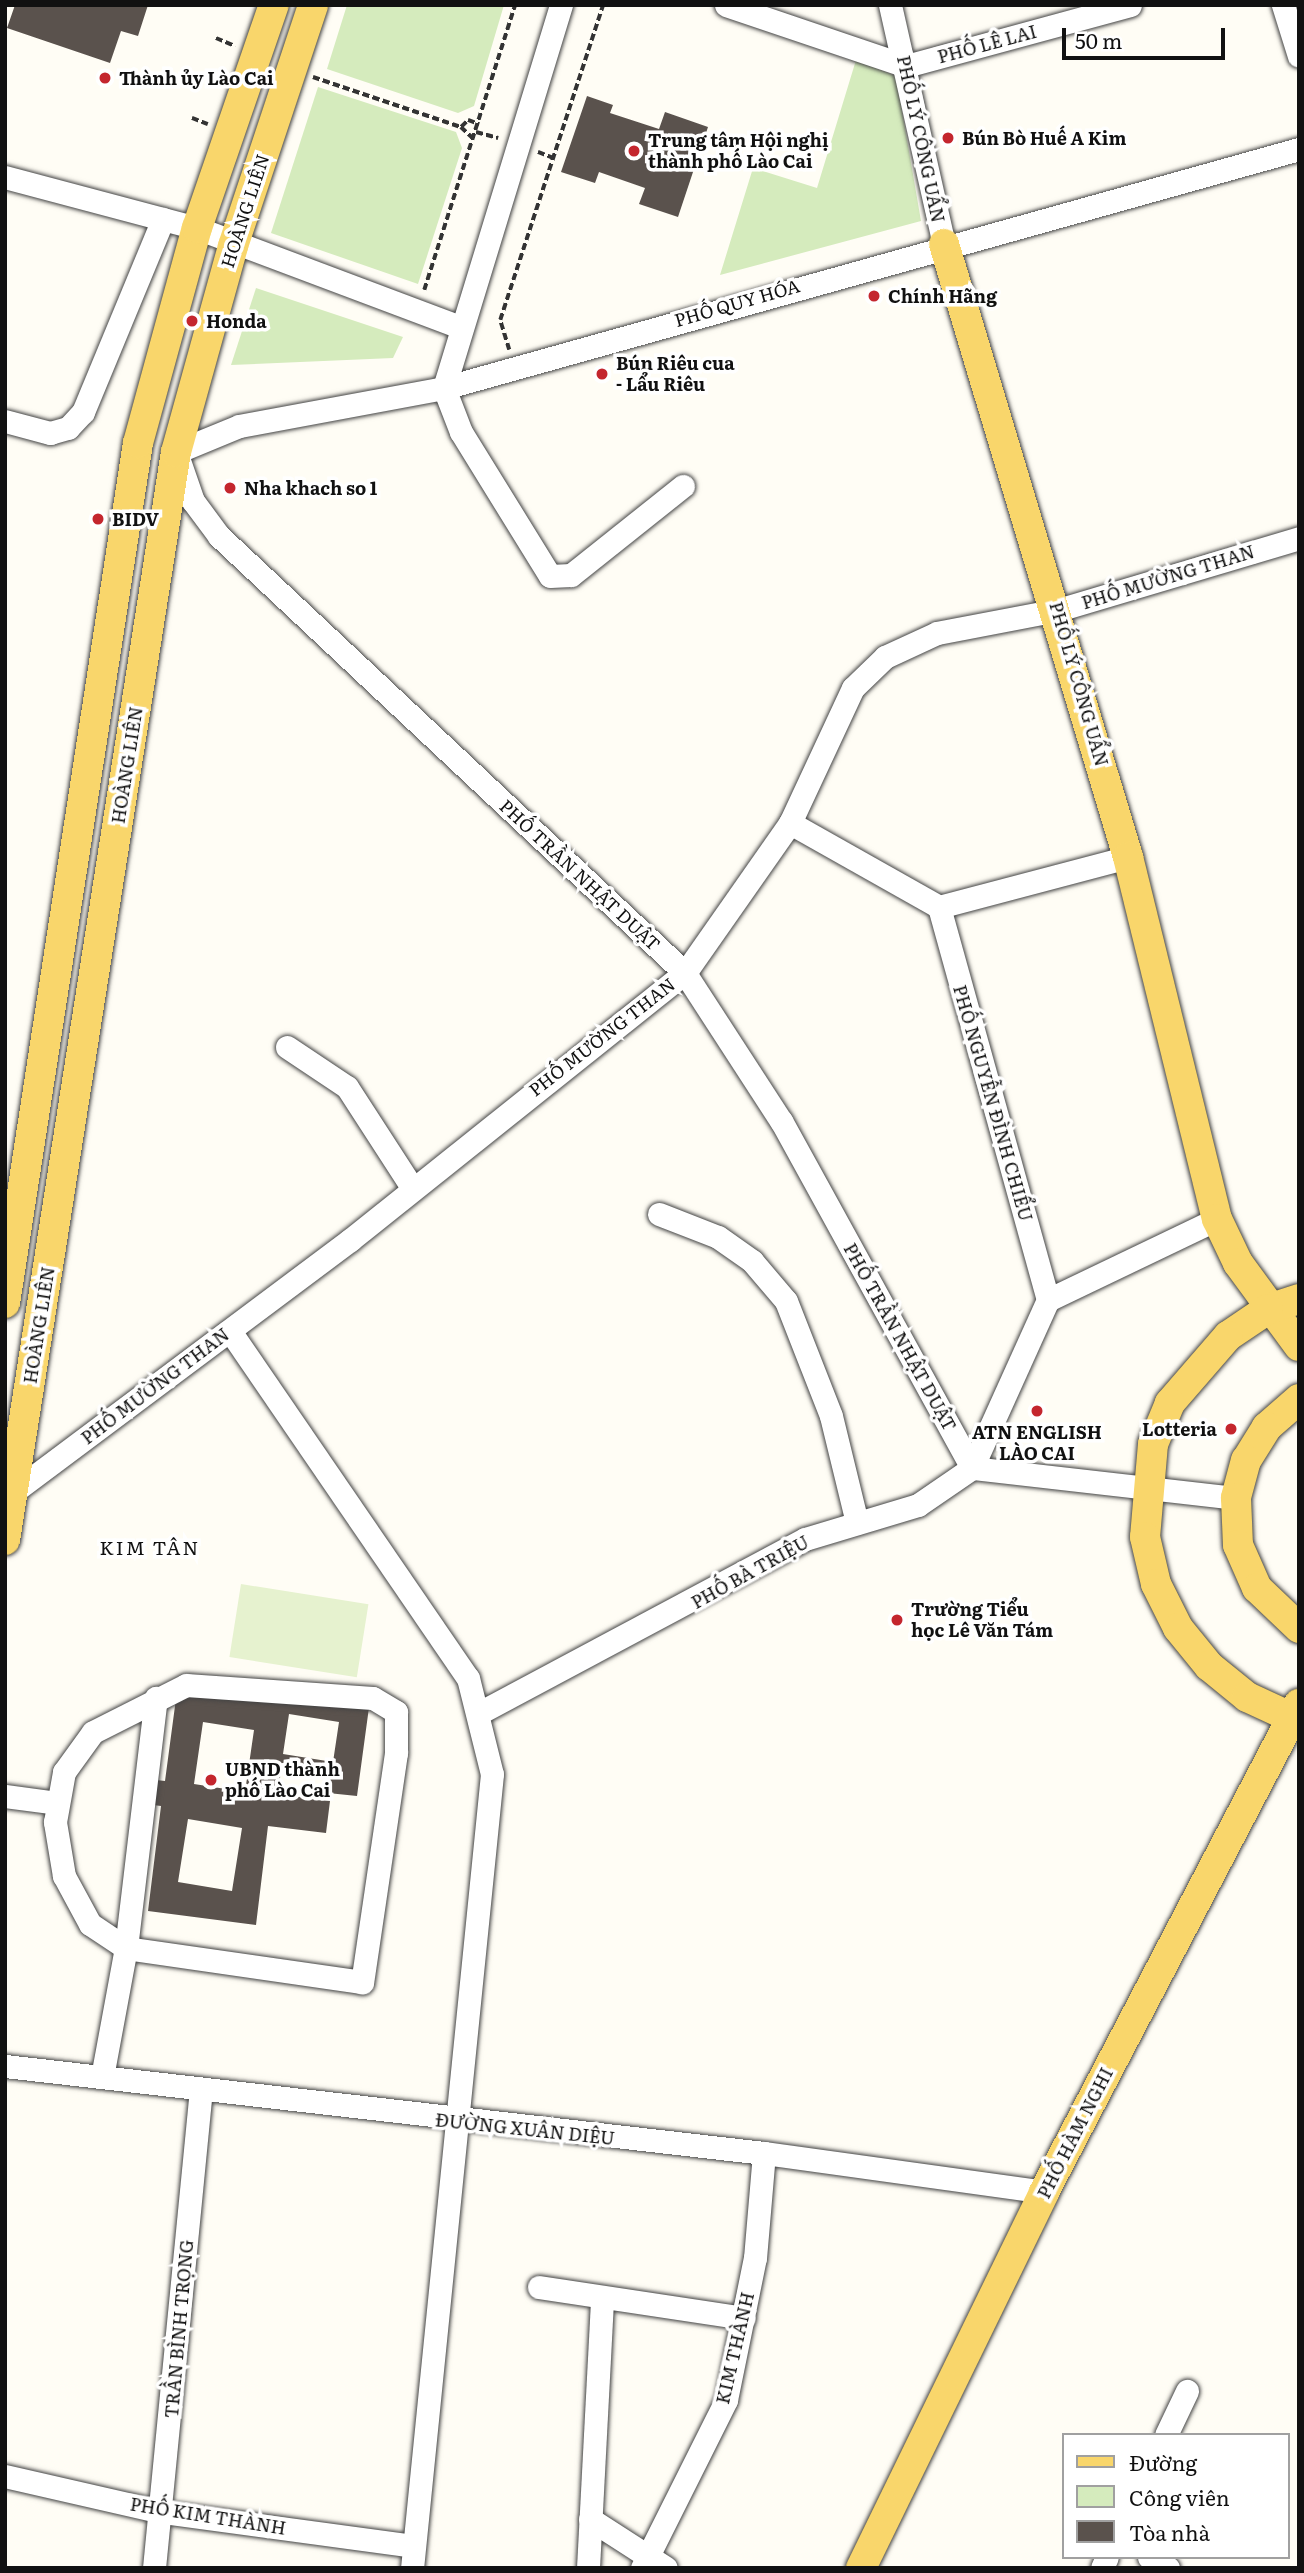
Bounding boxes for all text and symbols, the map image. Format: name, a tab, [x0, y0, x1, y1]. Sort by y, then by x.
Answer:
scale bar	[1066, 14, 1229, 58]
street label: PHỐ LÊ LAI	[935, 20, 1039, 68]
text: 50 m	[1075, 24, 1122, 55]
street label: PHỐ LÝ CÔNG UẨN	[893, 53, 949, 225]
place label: Thành ủy Lào Cai	[119, 67, 274, 89]
marker: Thành ủy Lào Cai	[97, 70, 113, 86]
place label: Bún Bò Huế A Kim	[962, 127, 1126, 149]
place label: Trung tâm Hội nghị thành phố Lào Cai	[648, 130, 828, 172]
marker: Bún Bò Huế A Kim	[940, 130, 956, 146]
marker: Trung tâm Hội nghị thành phố Lào Cai	[626, 143, 642, 159]
street label: HOÀNG LIÊN	[216, 151, 274, 271]
street label: PHỐ QUY HÓA	[672, 275, 802, 331]
place label: Chính Hãng	[888, 285, 997, 307]
marker: Chính Hãng	[866, 288, 882, 304]
place label: Honda	[206, 310, 267, 332]
marker: Honda	[184, 313, 200, 329]
place label: Bún Riêu cua - Lẩu Riêu	[616, 353, 735, 396]
marker: Bún Riêu cua - Lẩu Riêu	[594, 366, 610, 382]
place label: Nha khach so 1	[244, 477, 377, 499]
marker: Nha khach so 1	[222, 480, 238, 496]
place label: BIDV	[112, 508, 159, 530]
marker: BIDV	[90, 511, 106, 527]
street label: PHỐ MƯỜNG THAN	[1079, 540, 1257, 614]
street label: PHỐ LÝ CÔNG UẨN	[1045, 599, 1113, 769]
street label: HOÀNG LIÊN	[107, 705, 147, 825]
street label: PHỐ TRẦN NHẬT DUẬT	[495, 795, 665, 955]
street label: PHỐ MƯỜNG THAN	[525, 973, 679, 1101]
street label: PHỐ NGUYỄN ĐÌNH CHIỂU	[949, 982, 1037, 1224]
street label: PHỐ TRẦN NHẬT DUẬT	[839, 1239, 961, 1435]
street label: HOÀNG LIÊN	[19, 1265, 59, 1385]
street label: PHỐ MƯỜNG THAN	[77, 1323, 233, 1449]
marker: ATN ENGLISH LÀO CAI	[1029, 1403, 1045, 1419]
place label: Lotteria	[1142, 1418, 1217, 1440]
marker: Lotteria	[1223, 1421, 1239, 1437]
place label: ATN ENGLISH LÀO CAI	[972, 1422, 1102, 1464]
street label: PHỐ BÀ TRIỆU	[687, 1531, 813, 1613]
district label: KIM TÂN	[100, 1537, 200, 1559]
place label: Trường Tiểu học Lê Văn Tám	[911, 1599, 1053, 1642]
marker: Trường Tiểu học Lê Văn Tám	[889, 1612, 905, 1628]
place label: UBND thành phố Lào Cai	[225, 1759, 340, 1802]
marker: UBND thành phố Lào Cai	[203, 1772, 219, 1788]
street label: PHỐ HÀM NGHI	[1033, 2064, 1117, 2202]
street label: ĐƯỜNG XUÂN DIỆU	[434, 2109, 616, 2149]
street label: TRẦN BÌNH TRỌNG	[160, 2239, 198, 2419]
street label: KIM THÀNH	[712, 2290, 758, 2406]
legend	[1062, 2433, 1290, 2559]
text: Đường	[1129, 2446, 1197, 2477]
text: Công viên	[1129, 2481, 1230, 2512]
street label: PHỐ KIM THÀNH	[129, 2493, 287, 2539]
text: Tòa nhà	[1129, 2516, 1210, 2547]

